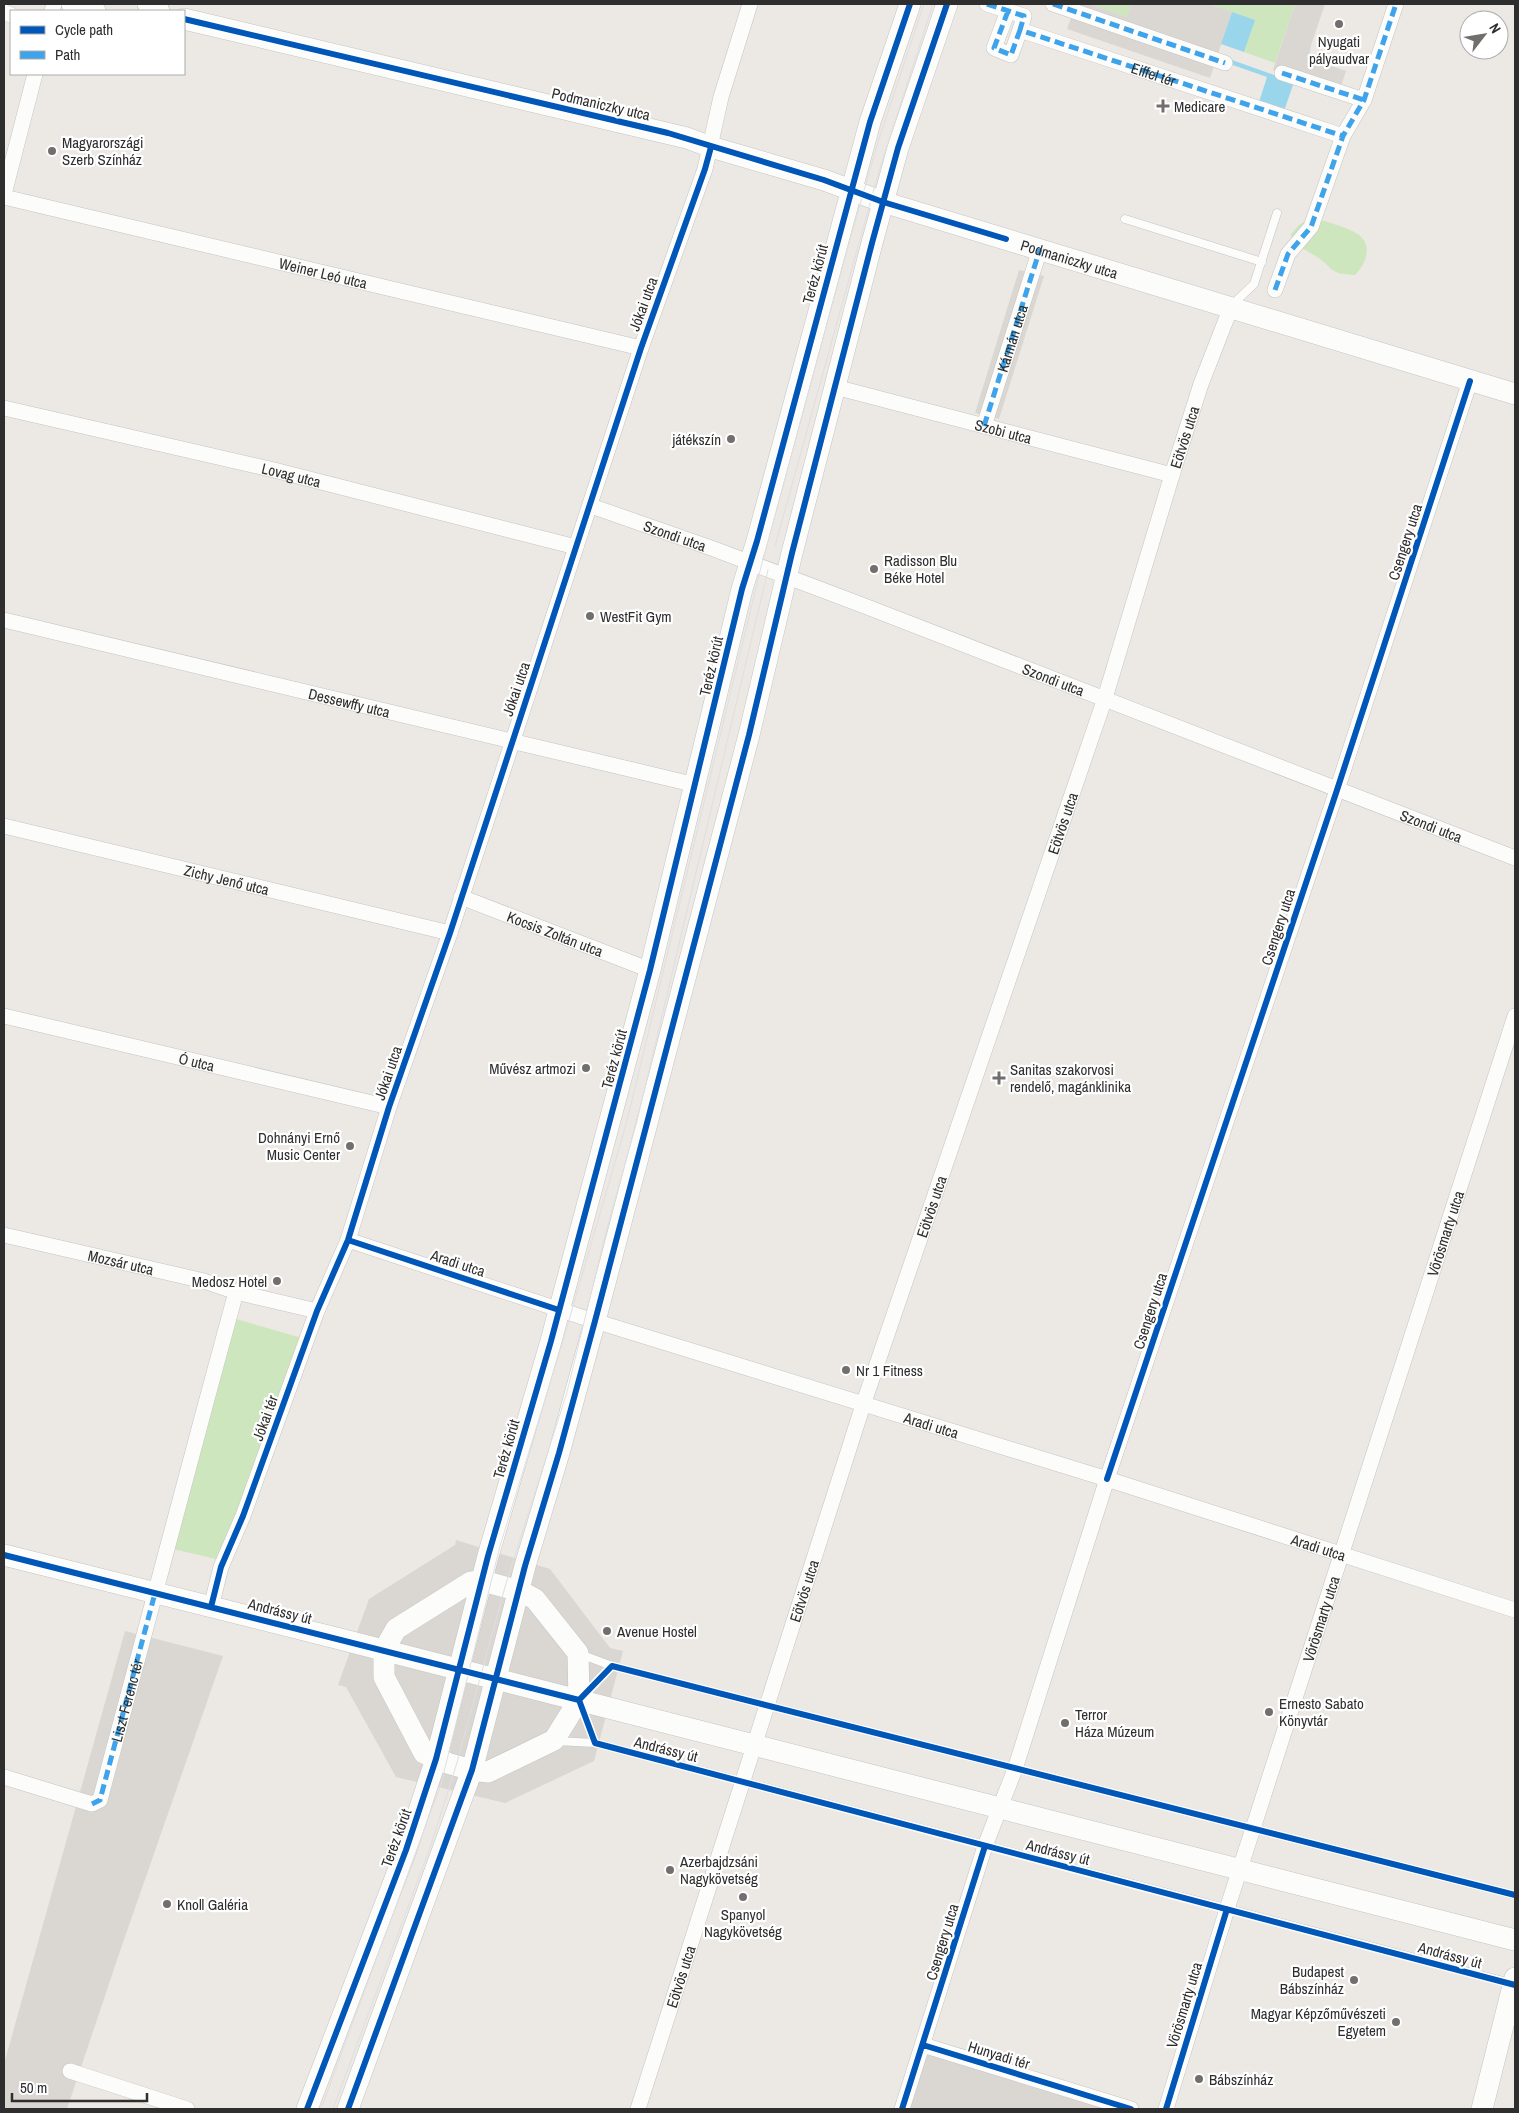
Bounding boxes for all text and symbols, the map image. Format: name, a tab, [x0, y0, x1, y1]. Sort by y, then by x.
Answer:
legend	[10, 10, 185, 75]
north arrow	[1459, 10, 1509, 60]
marker: Nyugati pályaudvar	[1333, 18, 1345, 30]
text: Cycle path	[55, 19, 113, 40]
text: N	[1485, 20, 1505, 36]
place label: Nyugati pályaudvar	[1309, 31, 1369, 69]
text: Path	[55, 44, 80, 65]
street label: Eiffel tér	[1129, 57, 1178, 91]
street label: Podmaniczky utca	[550, 82, 652, 126]
place label: Medicare	[1174, 96, 1225, 117]
marker: Medicare	[1156, 99, 1170, 113]
place label: Magyarországi Szerb Színház	[62, 132, 143, 170]
marker: Magyarországi Szerb Színház	[46, 145, 58, 157]
street label: Podmaniczky utca	[1018, 234, 1121, 283]
street label: Teréz körút	[797, 241, 833, 306]
street label: Weiner Leó utca	[277, 252, 370, 293]
street label: Jókai utca	[624, 274, 663, 334]
street label: Kármán utca	[991, 302, 1032, 375]
street label: Eötvös utca	[1164, 403, 1204, 471]
street label: Szobi utca	[973, 413, 1034, 449]
place label: játékszín	[671, 429, 721, 450]
marker: játékszín	[725, 433, 737, 445]
street label: Lovag utca	[260, 457, 323, 492]
street label: Csengery utca	[1383, 501, 1427, 583]
street label: Szondi utca	[641, 515, 709, 556]
place label: Radisson Blu Béke Hotel	[884, 550, 957, 588]
marker: Radisson Blu Béke Hotel	[868, 563, 880, 575]
place label: WestFit Gym	[600, 606, 672, 627]
marker: WestFit Gym	[584, 610, 596, 622]
street label: Teréz körút	[694, 633, 728, 698]
street label: Szondi utca	[1019, 658, 1088, 701]
street label: Jókai utca	[497, 659, 535, 719]
street label: Dessewffy utca	[306, 682, 392, 722]
street label: Eötvös utca	[1042, 789, 1083, 857]
street label: Szondi utca	[1397, 804, 1465, 847]
street label: Zichy Jenő utca	[182, 859, 272, 900]
street label: Csengery utca	[1256, 886, 1300, 968]
street label: Kocsis Zoltán utca	[504, 905, 606, 961]
street label: Teréz körút	[596, 1026, 632, 1091]
street label: Jókai utca	[369, 1043, 407, 1103]
street label: Ó utca	[177, 1047, 217, 1076]
place label: Művész artmozi	[489, 1058, 576, 1079]
place label: Sanitas szakorvosi rendelő, magánklinika	[1010, 1059, 1131, 1097]
marker: Művész artmozi	[580, 1062, 592, 1074]
marker: Sanitas szakorvosi rendelő, magánklinika	[992, 1071, 1006, 1085]
place label: Dohnányi Ernő Music Center	[258, 1127, 340, 1165]
marker: Dohnányi Ernő Music Center	[344, 1140, 356, 1152]
street label: Eötvös utca	[911, 1172, 951, 1240]
street label: Vörösmarty utca	[1421, 1188, 1469, 1279]
street label: Mozsár utca	[86, 1244, 156, 1280]
street label: Aradi utca	[427, 1244, 488, 1282]
street label: Csengery utca	[1128, 1270, 1172, 1352]
place label: Medosz Hotel	[192, 1271, 267, 1292]
marker: Medosz Hotel	[271, 1275, 283, 1287]
place label: Nr 1 Fitness	[856, 1360, 923, 1381]
marker: Nr 1 Fitness	[840, 1364, 852, 1376]
street label: Jókai tér	[247, 1392, 283, 1444]
street label: Aradi utca	[901, 1406, 961, 1443]
street label: Teréz körút	[488, 1416, 525, 1481]
street label: Aradi utca	[1288, 1528, 1349, 1566]
street label: Eötvös utca	[784, 1557, 823, 1625]
street label: Vörösmarty utca	[1297, 1573, 1344, 1664]
street label: Andrássy út	[245, 1593, 315, 1629]
place label: Avenue Hostel	[616, 1621, 697, 1642]
marker: Avenue Hostel	[601, 1625, 613, 1637]
street label: Liszt Ferenc tér	[105, 1657, 147, 1744]
place label: Ernesto Sabato Könyvtár	[1279, 1693, 1364, 1731]
place label: Terror Háza Múzeum	[1075, 1704, 1154, 1742]
marker: Ernesto Sabato Könyvtár	[1263, 1706, 1275, 1718]
marker: Terror Háza Múzeum	[1059, 1717, 1071, 1729]
street label: Andrássy út	[631, 1731, 701, 1767]
street label: Teréz körút	[376, 1805, 416, 1870]
street label: Andrássy út	[1023, 1834, 1093, 1870]
place label: Azerbajdzsáni Nagykövetség	[679, 1851, 758, 1889]
marker: Azerbajdzsáni Nagykövetség	[664, 1864, 676, 1876]
marker: Spanyol Nagykövetség	[737, 1891, 749, 1903]
place label: Knoll Galéria	[177, 1894, 248, 1915]
marker: Knoll Galéria	[161, 1898, 173, 1910]
street label: Csengery utca	[920, 1901, 964, 1983]
place label: Spanyol Nagykövetség	[704, 1904, 782, 1942]
street label: Andrássy út	[1415, 1936, 1485, 1974]
street label: Eötvös utca	[661, 1943, 700, 2010]
street label: Vörösmarty utca	[1161, 1959, 1207, 2051]
place label: Budapest Bábszínház	[1280, 1961, 1345, 1999]
marker: Budapest Bábszínház	[1348, 1974, 1360, 1986]
place label: Magyar Képzőművészeti Egyetem	[1251, 2003, 1386, 2041]
marker: Magyar Képzőművészeti Egyetem	[1390, 2016, 1402, 2028]
street label: Hunyadi tér	[966, 2036, 1032, 2074]
place label: Bábszínház	[1209, 2069, 1273, 2090]
scale bar	[12, 2070, 148, 2102]
marker: Bábszínház	[1193, 2073, 1205, 2085]
text: 50 m	[20, 2077, 47, 2098]

